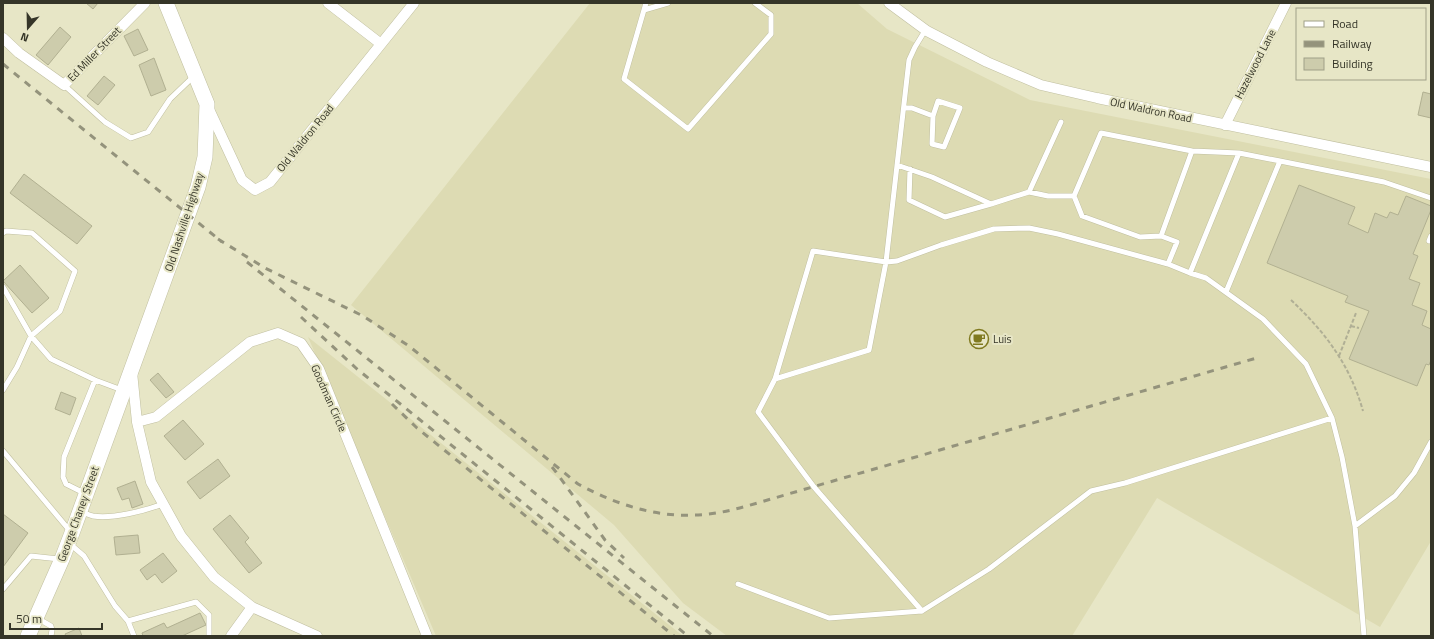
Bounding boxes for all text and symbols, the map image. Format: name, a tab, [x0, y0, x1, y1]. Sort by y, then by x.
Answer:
north arrow	[8, 8, 48, 48]
legend	[1296, 8, 1426, 80]
text: Road	[1332, 14, 1358, 33]
street label: Ed Miller Street	[64, 23, 125, 85]
street label: Hazelwood Lane	[1231, 26, 1280, 102]
text: N	[18, 29, 31, 46]
text: Railway	[1332, 34, 1372, 53]
text: Building	[1332, 54, 1373, 73]
street label: Old Waldron Road	[1109, 94, 1193, 127]
street label: Old Waldron Road	[273, 101, 337, 175]
street label: Old Nashville Highway	[160, 170, 208, 274]
cafe icon: Luis	[968, 328, 990, 350]
place label: Luis	[993, 331, 1012, 347]
street label: Goodman Circle	[307, 362, 351, 435]
street label: George Chaney Street	[53, 464, 103, 564]
scale bar	[10, 605, 102, 631]
text: 50 m	[16, 609, 42, 628]

